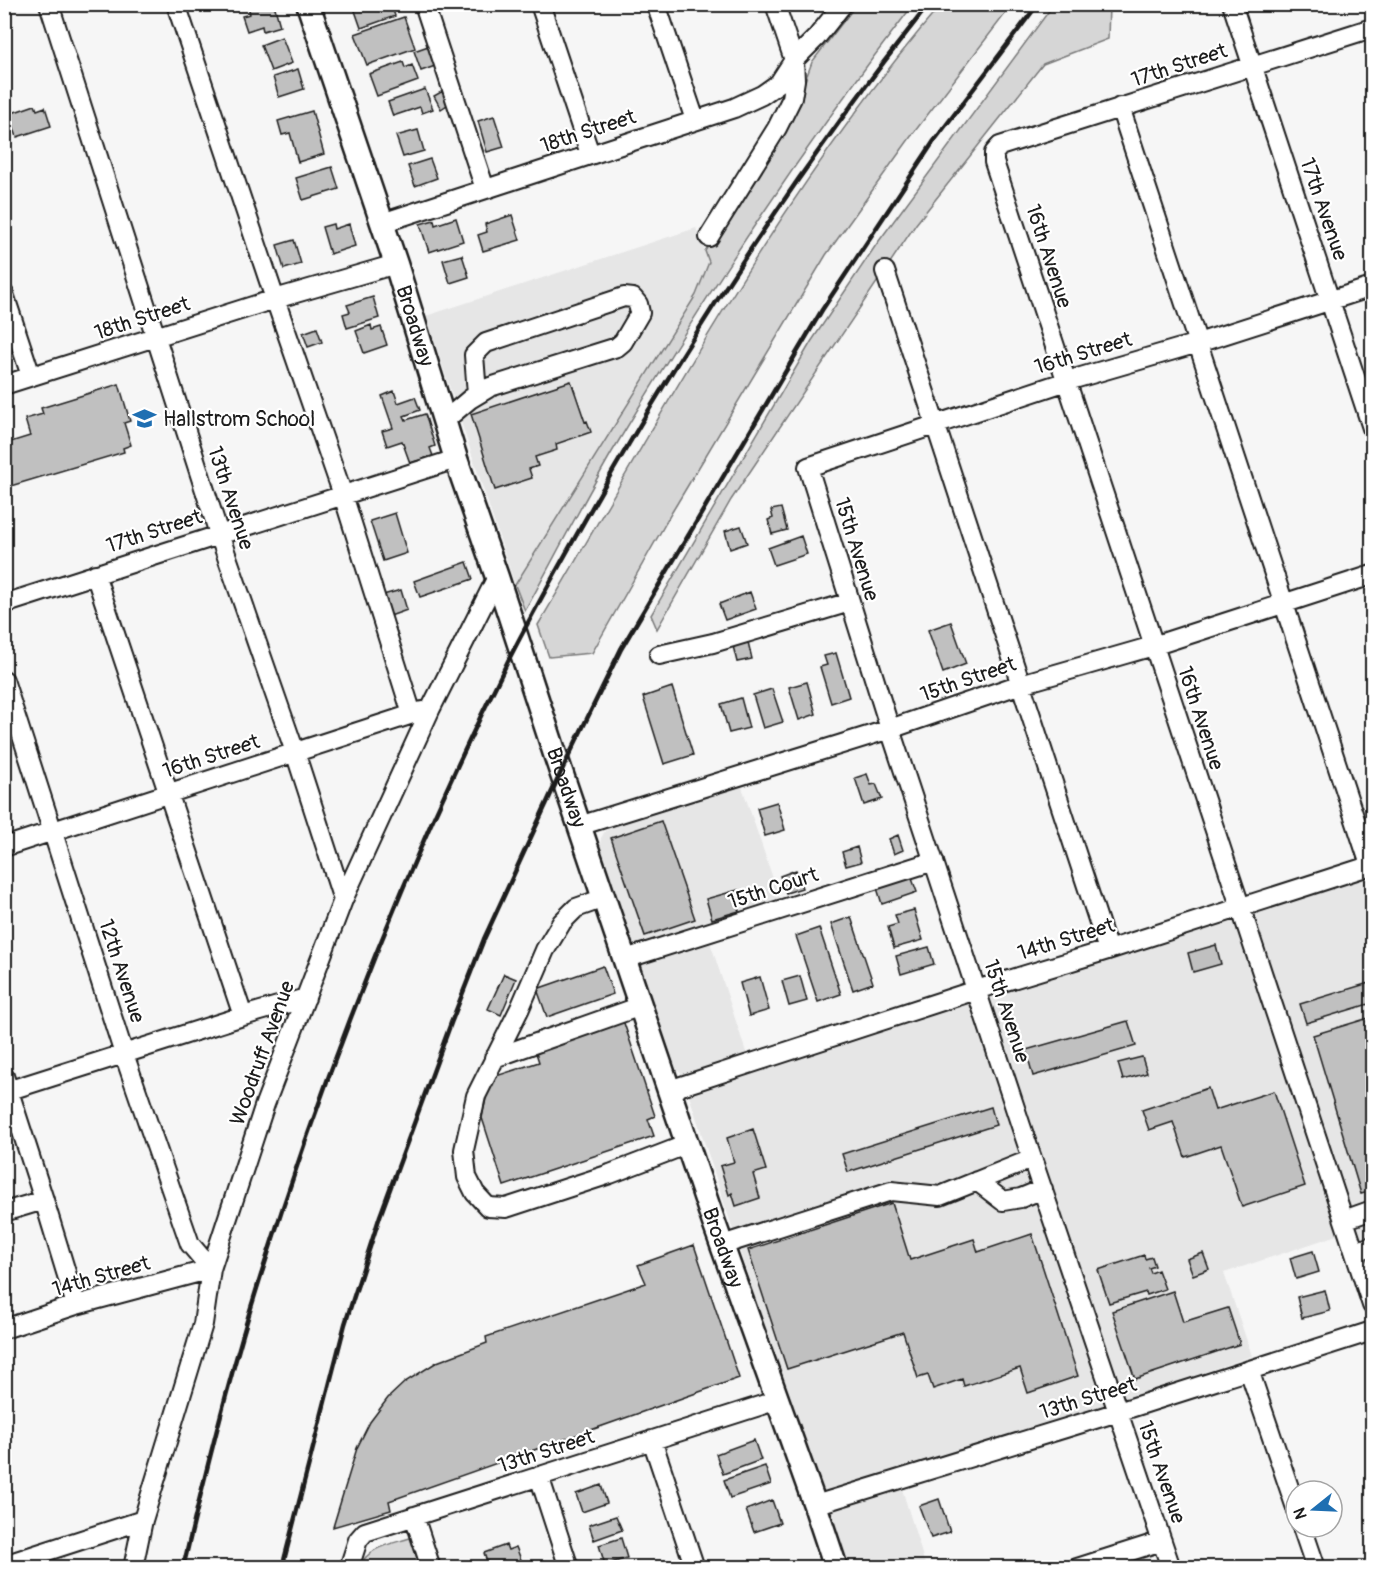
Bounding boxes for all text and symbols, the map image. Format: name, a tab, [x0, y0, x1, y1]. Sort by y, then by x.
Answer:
street label: 17th Street	[1128, 37, 1231, 94]
street label: 18th Street	[537, 103, 640, 160]
street label: 17th Avenue	[1293, 154, 1354, 265]
street label: 16th Avenue	[1019, 201, 1078, 312]
street label: Broadway	[389, 282, 440, 370]
street label: 18th Street	[91, 290, 194, 347]
street label: 16th Street	[1031, 326, 1136, 381]
school or university icon: Hallstrom School	[132, 406, 158, 432]
place label: Hallstrom School	[163, 406, 315, 433]
street label: 13th Avenue	[201, 443, 260, 554]
street label: 15th Avenue	[828, 494, 885, 605]
street label: 17th Street	[103, 503, 206, 560]
street label: 15th Street	[917, 650, 1020, 708]
street label: 16th Avenue	[1171, 663, 1230, 774]
street label: 16th Street	[159, 728, 264, 785]
street label: Broadway	[540, 744, 592, 831]
street label: 15th Court	[725, 861, 822, 916]
street label: 14th Street	[1014, 912, 1119, 967]
street label: 12th Avenue	[92, 916, 151, 1027]
street label: 15th Avenue	[977, 956, 1036, 1067]
street label: Woodruff Avenue	[224, 977, 301, 1129]
street label: Broadway	[696, 1204, 749, 1291]
street label: 14th Street	[49, 1250, 154, 1303]
street label: 13th Street	[1037, 1371, 1140, 1426]
street label: 15th Avenue	[1131, 1417, 1192, 1528]
street label: 13th Street	[495, 1423, 598, 1480]
north arrow	[1284, 1479, 1344, 1539]
text: N	[1289, 1505, 1312, 1522]

